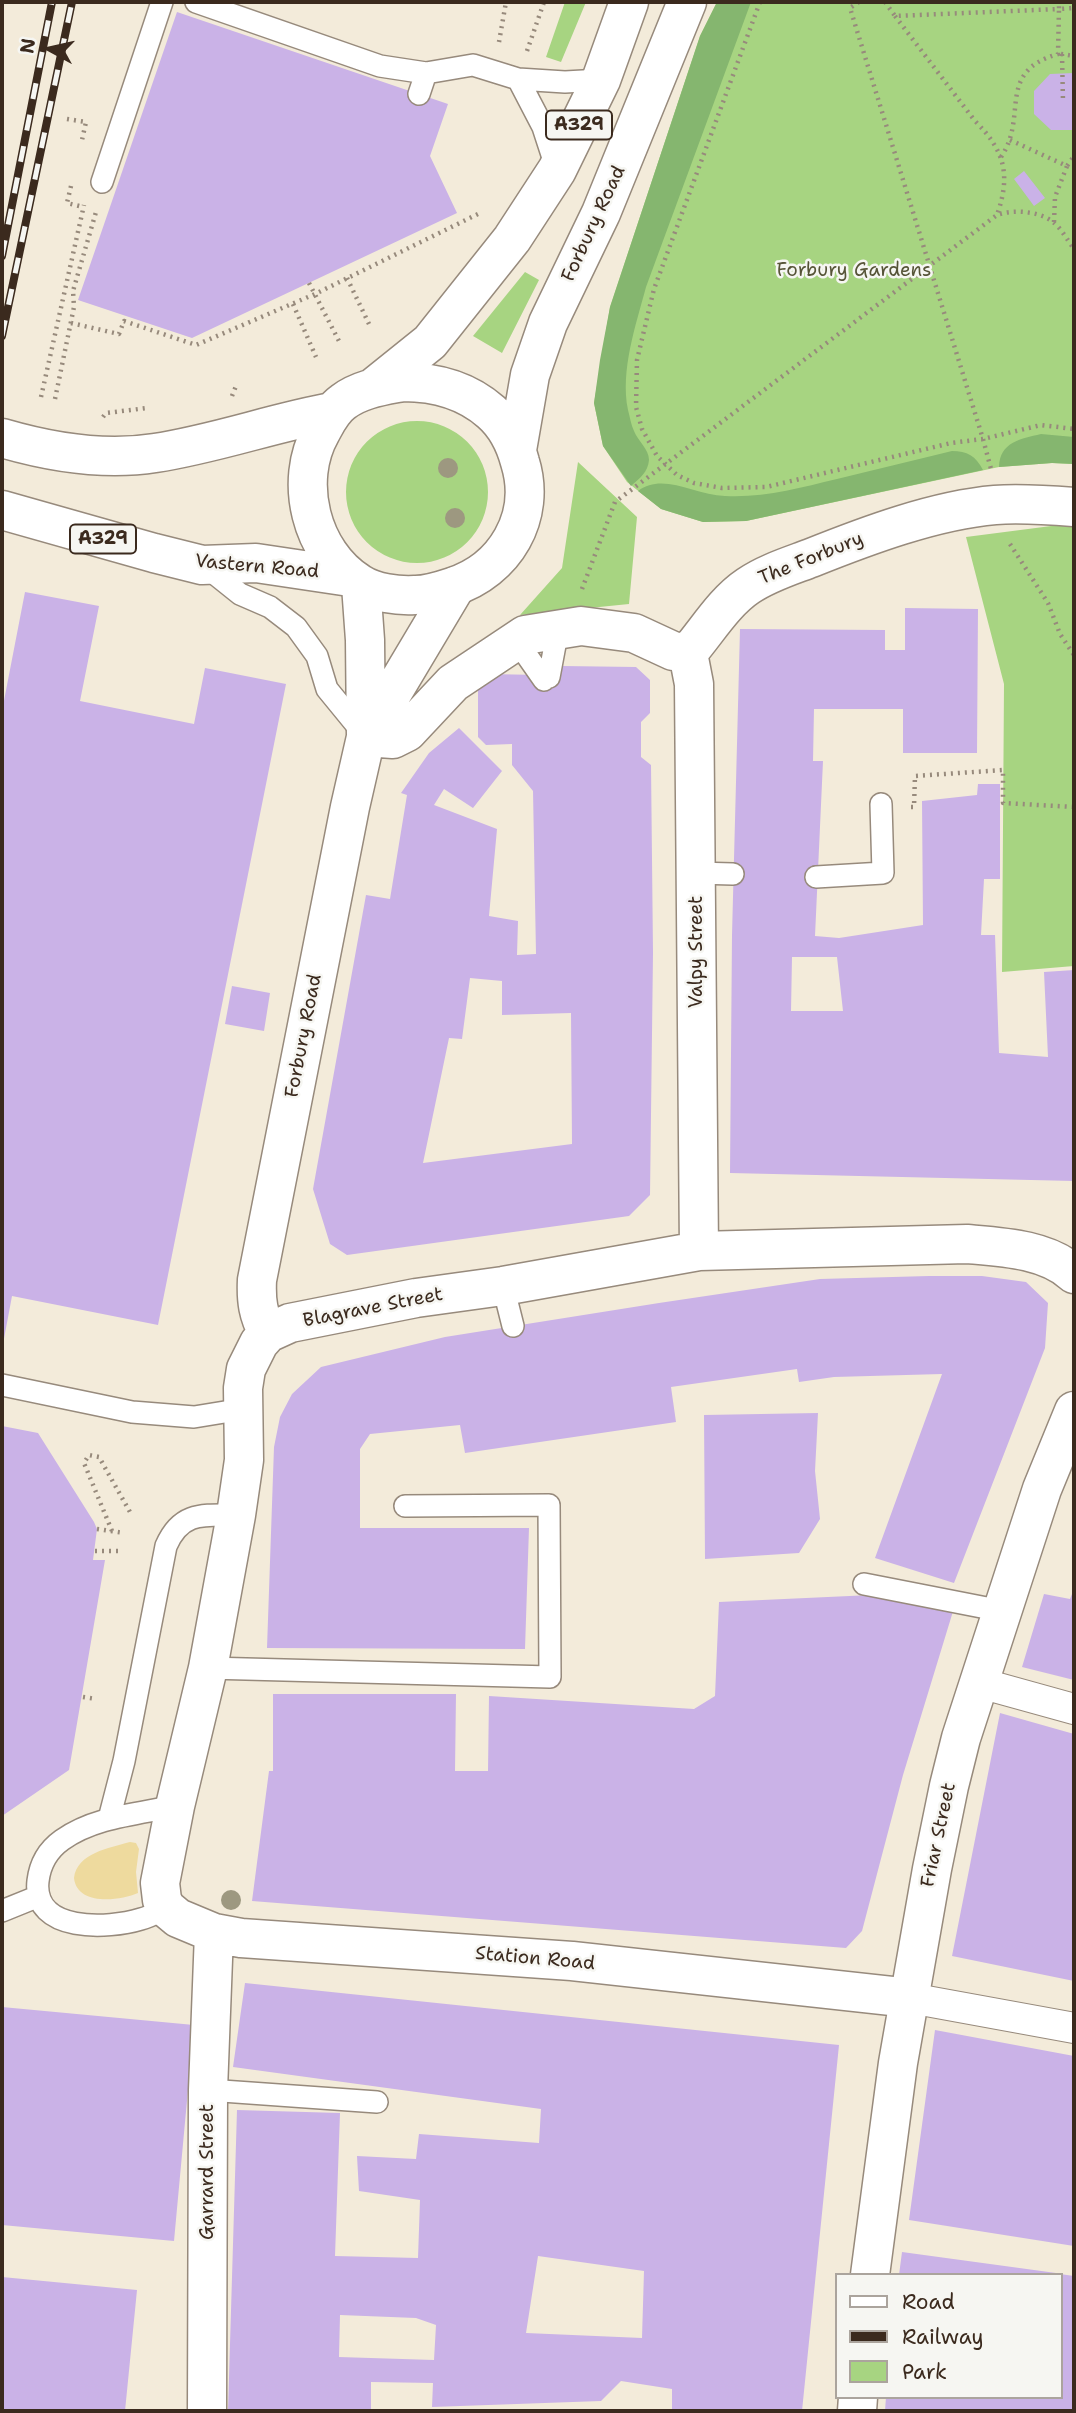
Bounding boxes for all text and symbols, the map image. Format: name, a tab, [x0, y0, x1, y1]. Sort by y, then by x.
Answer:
north arrow	[14, 14, 84, 84]
text: N	[14, 37, 41, 55]
road number: A329	[546, 110, 612, 140]
street label: Forbury Road	[557, 162, 631, 286]
park label: Forbury Gardens	[776, 260, 932, 282]
road number: A329	[70, 524, 136, 554]
street label: The Forbury	[755, 528, 867, 590]
street label: Vastern Road	[194, 550, 320, 584]
street label: Valpy Street	[686, 896, 708, 1008]
street label: Forbury Road	[281, 972, 327, 1100]
street label: Blagrave Street	[301, 1283, 445, 1333]
street label: Friar Street	[917, 1781, 961, 1889]
street label: Station Road	[474, 1942, 596, 1976]
street label: Garrard Street	[197, 2104, 219, 2240]
legend	[834, 2273, 1062, 2399]
text: Road	[902, 2288, 955, 2316]
text: Railway	[902, 2323, 984, 2351]
text: Park	[902, 2358, 947, 2386]

